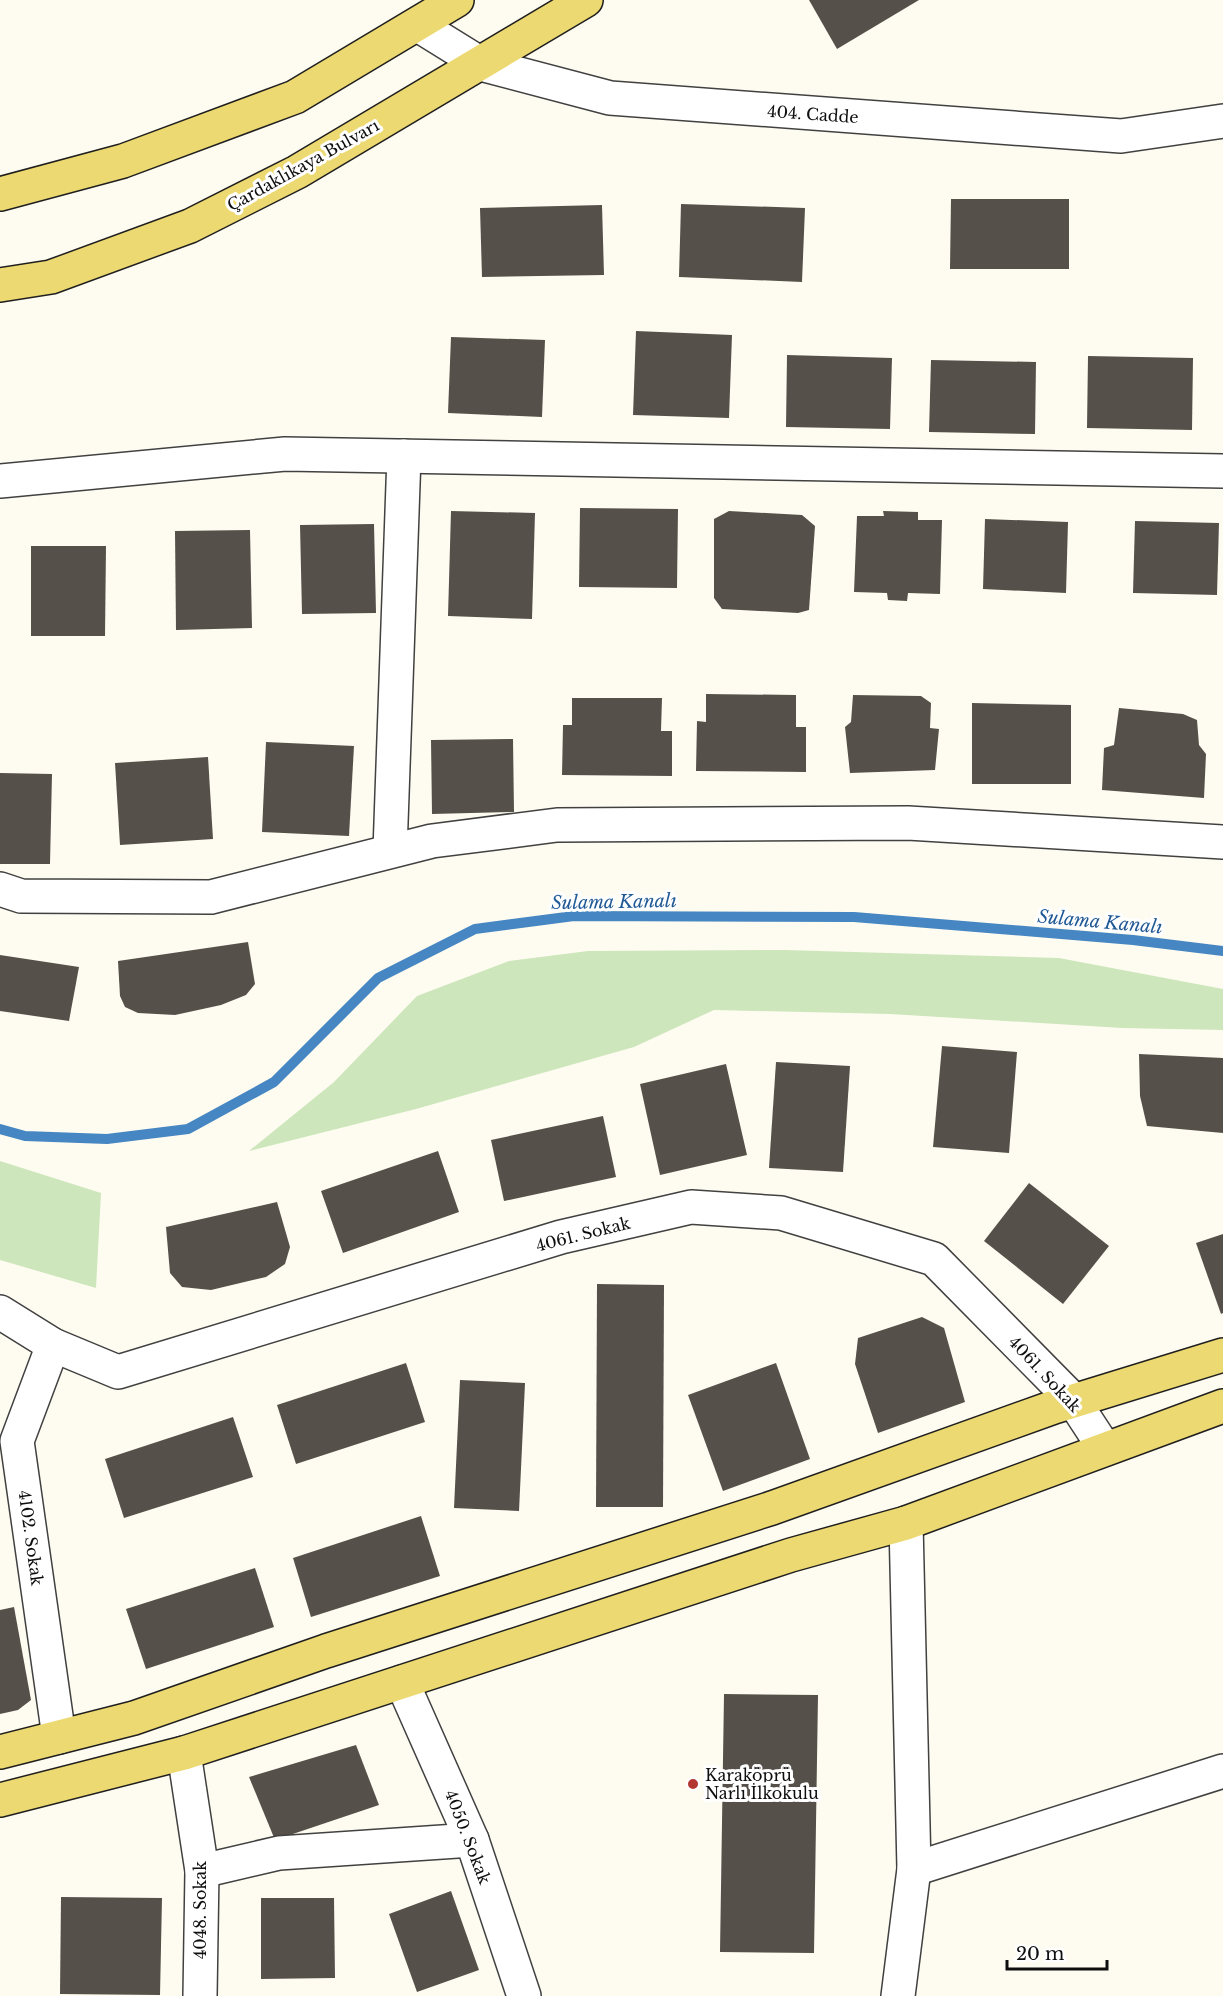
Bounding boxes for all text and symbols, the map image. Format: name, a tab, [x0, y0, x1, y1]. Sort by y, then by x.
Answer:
street label: 404. Cadde	[767, 101, 859, 127]
street label: Çardaklıkaya Bulvarı	[224, 115, 383, 215]
water label: Sulama Kanalı	[551, 890, 677, 914]
water label: Sulama Kanalı	[1036, 906, 1164, 938]
street label: 4061. Sokak	[534, 1213, 632, 1255]
street label: 4061. Sokak	[1005, 1332, 1085, 1416]
street label: 4102. Sokak	[14, 1489, 48, 1587]
place label: Karaköprü Narlı İlkokulu	[705, 1765, 819, 1803]
marker: Karaköprü Narlı İlkokulu	[686, 1777, 700, 1791]
street label: 4050. Sokak	[441, 1787, 495, 1887]
street label: 4048. Sokak	[190, 1861, 210, 1959]
scale bar	[1007, 1933, 1108, 1971]
text: 20 m	[1016, 1943, 1064, 1965]

